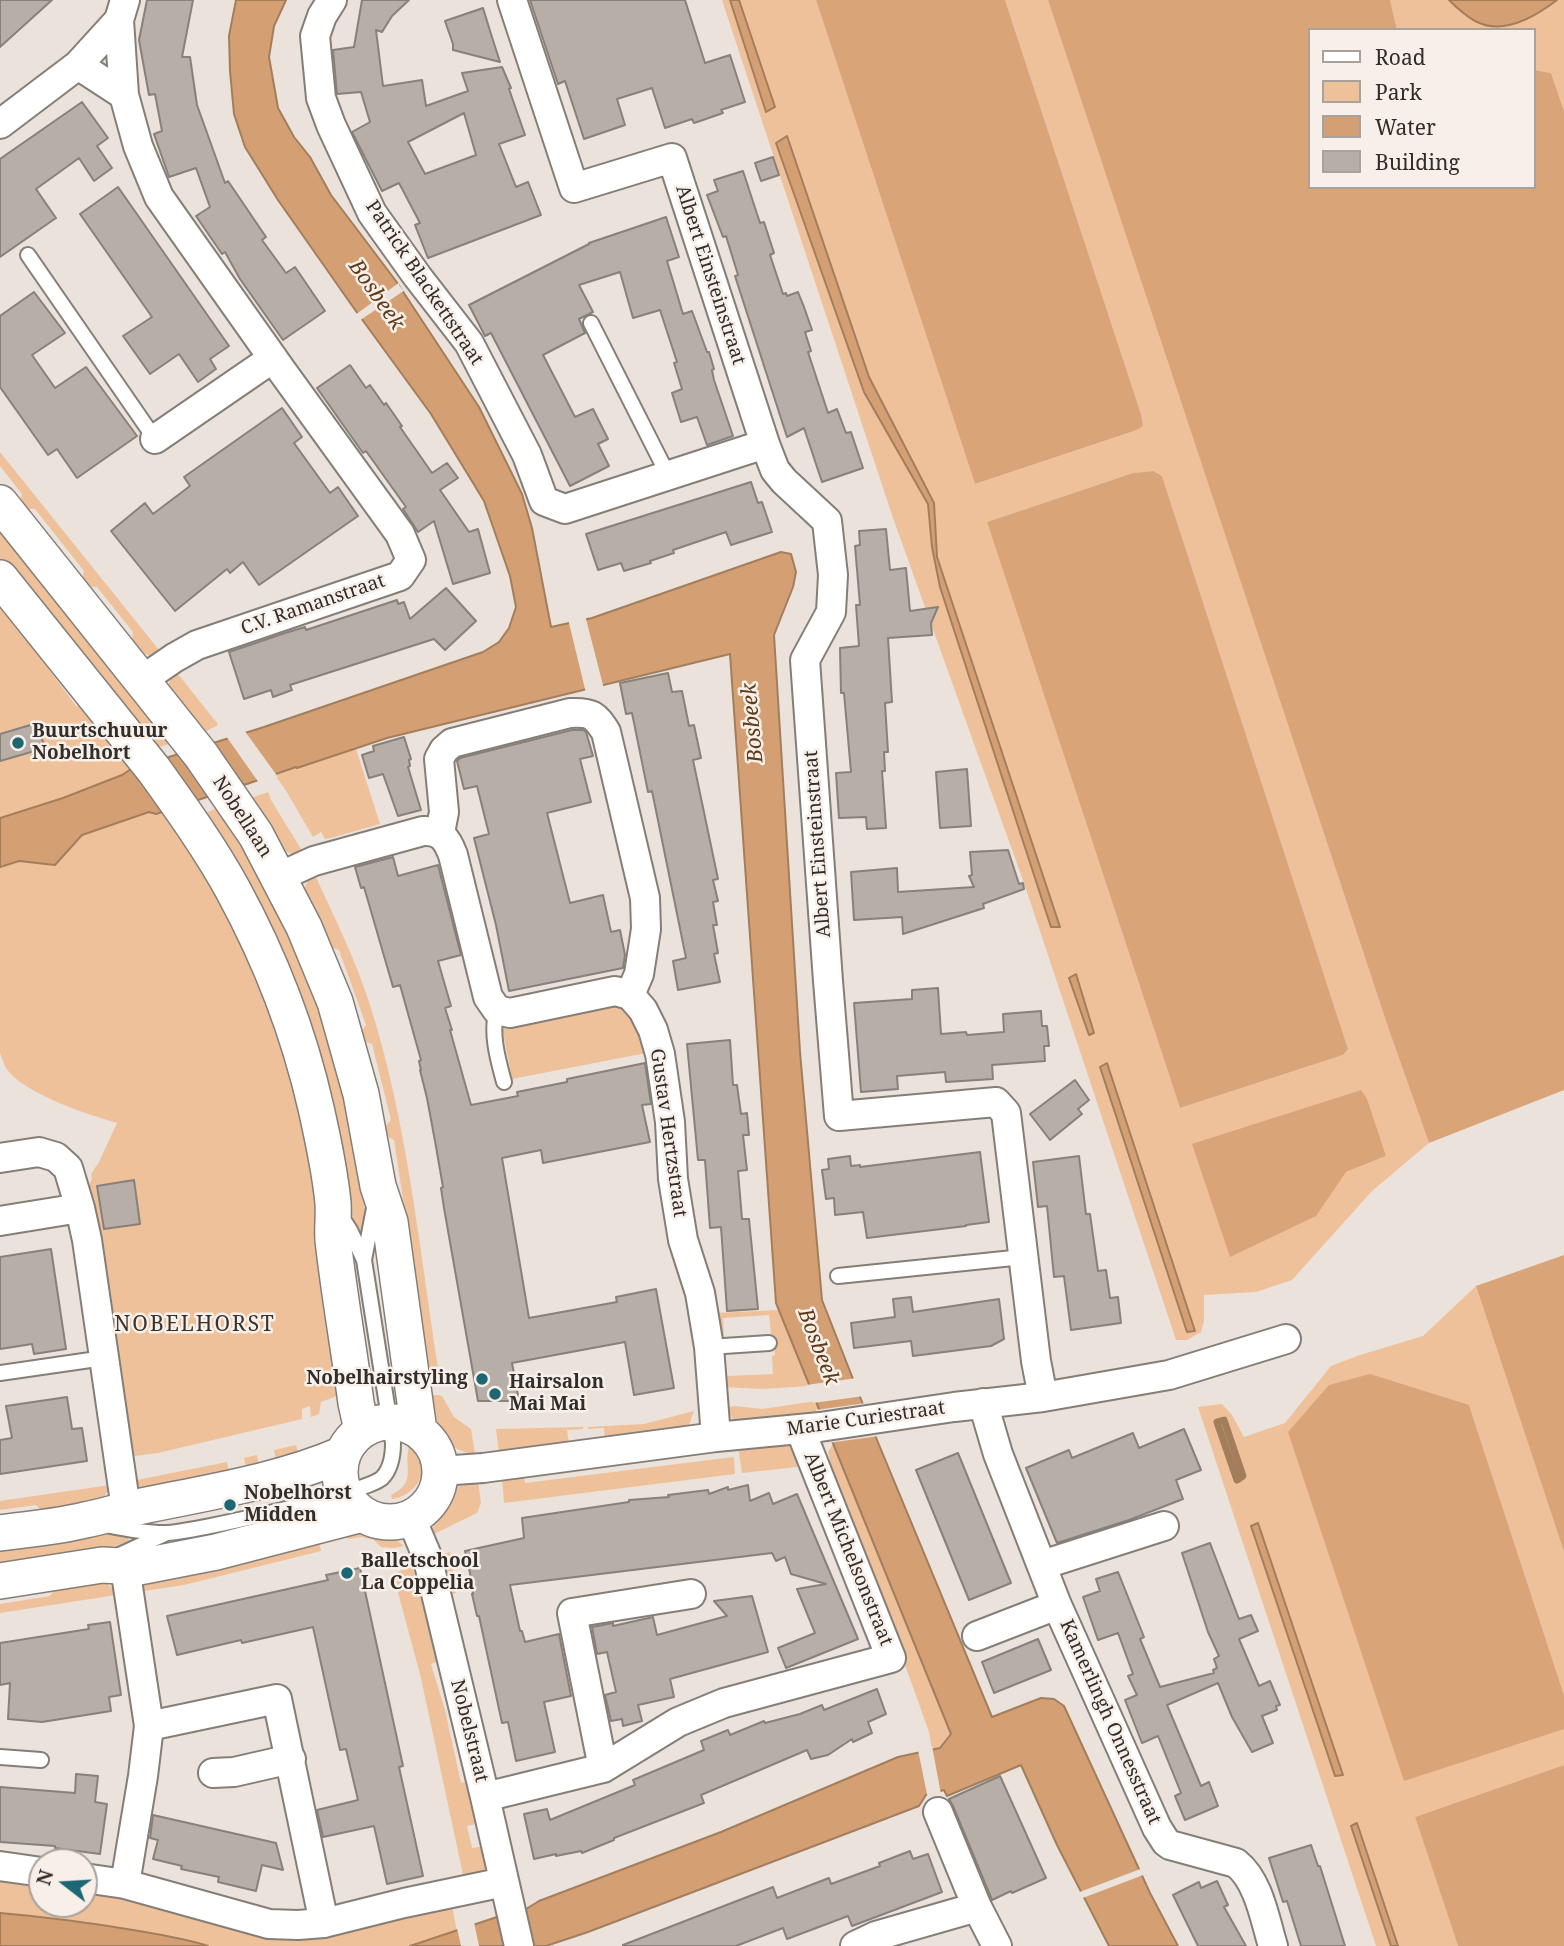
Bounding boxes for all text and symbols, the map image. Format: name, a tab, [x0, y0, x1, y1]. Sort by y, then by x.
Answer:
legend	[1308, 28, 1536, 189]
text: Road	[1375, 43, 1426, 71]
text: Park	[1375, 78, 1422, 106]
text: Water	[1375, 113, 1436, 141]
text: Building	[1375, 148, 1460, 176]
street label: Albert Einsteinstraat	[670, 182, 750, 368]
street label: Patrick Blackettstraat	[360, 196, 488, 370]
water label: Bosbeek	[343, 255, 409, 335]
street label: C.V. Ramanstraat	[238, 570, 388, 640]
water label: Bosbeek	[737, 682, 769, 764]
place label: Buurtschuuur Nobelhort	[32, 721, 168, 765]
marker: Buurtschuuur Nobelhort	[10, 735, 26, 751]
street label: Albert Einsteinstraat	[800, 750, 836, 938]
street label: Nobellaan	[207, 772, 277, 862]
street label: Gustav Hertzstraat	[645, 1047, 691, 1219]
water label: Bosbeek	[792, 1305, 844, 1389]
district label: NOBELHORST	[116, 1312, 274, 1338]
place label: Nobelhairstyling	[306, 1368, 468, 1390]
marker: Nobelhairstyling	[474, 1371, 490, 1387]
place label: Hairsalon Mai Mai	[509, 1372, 604, 1416]
marker: Hairsalon Mai Mai	[487, 1386, 503, 1402]
street label: Marie Curiestraat	[785, 1397, 947, 1441]
street label: Albert Michelsonstraat	[799, 1449, 897, 1649]
place label: Nobelhorst Midden	[244, 1483, 352, 1527]
marker: Nobelhorst Midden	[222, 1497, 238, 1513]
place label: Balletschool La Coppelia	[361, 1551, 479, 1595]
marker: Balletschool La Coppelia	[339, 1565, 355, 1581]
street label: Kamerlingh Onnesstraat	[1054, 1616, 1166, 1828]
street label: Nobelstraat	[445, 1677, 493, 1785]
north arrow	[28, 1848, 98, 1918]
text: N	[30, 1866, 59, 1888]

